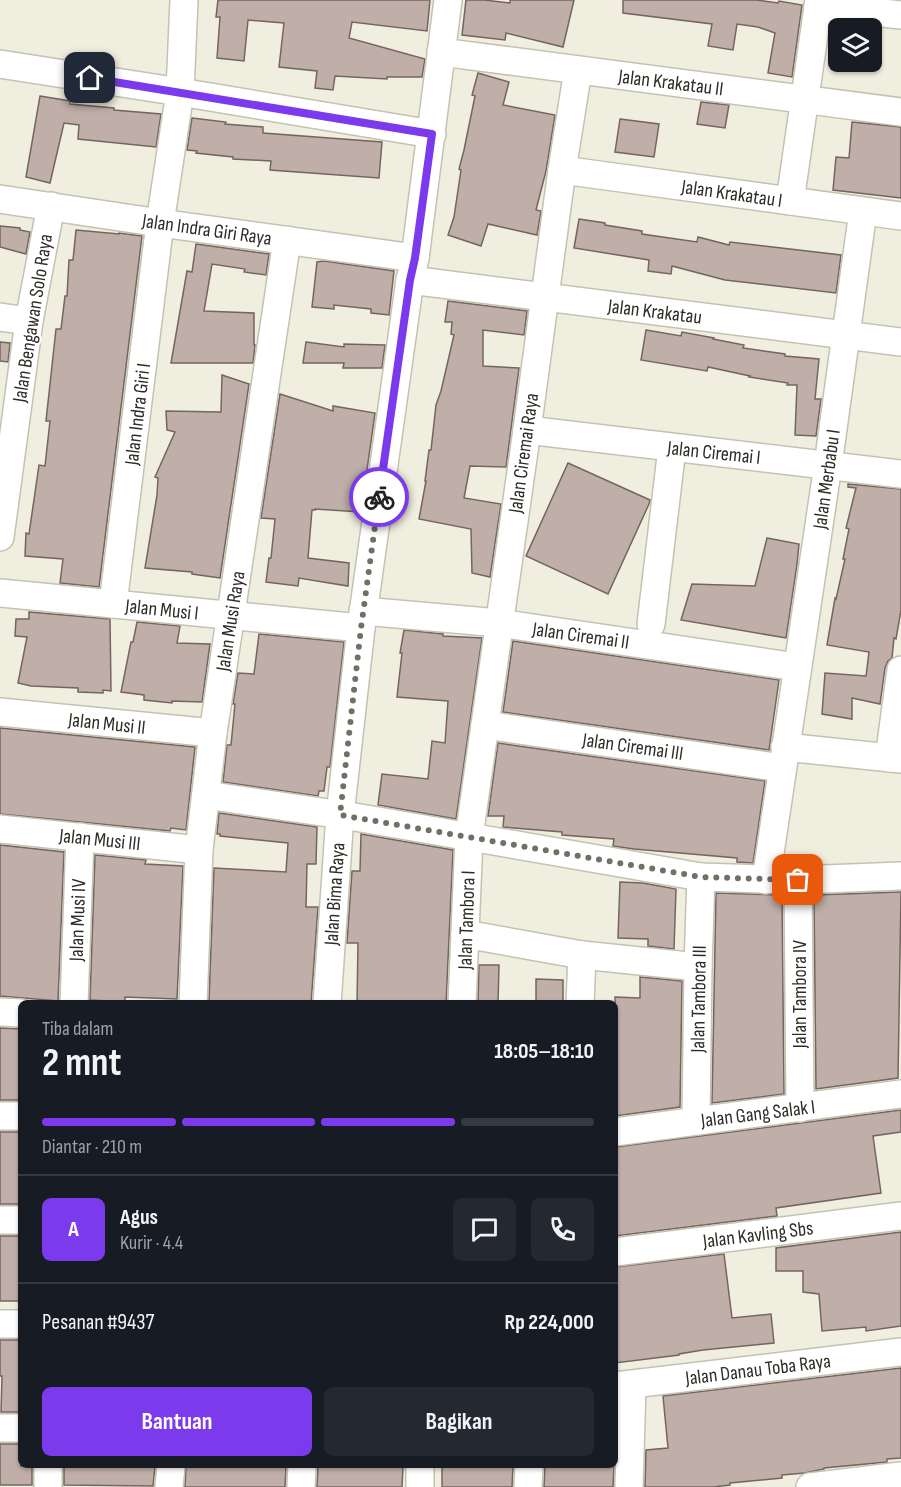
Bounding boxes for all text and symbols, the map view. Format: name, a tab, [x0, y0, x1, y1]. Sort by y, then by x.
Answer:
map controls	[828, 18, 882, 72]
button: layers	[828, 18, 882, 72]
pin	[64, 52, 115, 103]
icon: home	[73, 61, 106, 94]
street label: Jalan Krakatau II	[616, 65, 725, 101]
street label: Jalan Krakatau I	[679, 175, 784, 213]
street label: Jalan Indra Giri Raya	[140, 209, 273, 251]
street label: Jalan Bengawan Solo Raya	[8, 232, 58, 405]
street label: Jalan Krakatau	[606, 294, 703, 330]
street label: Jalan Indra Giri I	[120, 362, 156, 468]
street label: Jalan Ciremai Raya	[504, 392, 544, 516]
street label: Jalan Merbabu I	[808, 428, 846, 532]
street label: Jalan Ciremai I	[665, 436, 762, 470]
courier	[349, 467, 409, 527]
icon: bike	[363, 481, 396, 514]
street label: Jalan Musi Raya	[211, 569, 251, 674]
street label: Jalan Musi I	[123, 594, 200, 626]
street label: Jalan Ciremai II	[530, 617, 631, 655]
street label: Jalan Musi II	[66, 708, 147, 740]
street label: Jalan Ciremai III	[580, 728, 685, 766]
street label: Jalan Musi III	[57, 824, 142, 856]
street label: Jalan Bima Raya	[319, 842, 351, 947]
pin	[772, 854, 823, 905]
icon: bag	[781, 863, 814, 896]
street label: Jalan Tambora I	[453, 870, 481, 971]
street label: Jalan Musi IV	[65, 878, 91, 963]
street label: Jalan Tambora IV	[788, 940, 812, 1049]
street label: Jalan Tambora III	[686, 945, 712, 1054]
text: Tiba dalam	[42, 1017, 113, 1041]
text: 18:05–18:10	[494, 1038, 594, 1065]
text: 2 mnt	[42, 1040, 121, 1087]
street label: Jalan Gang Salak I	[699, 1095, 817, 1133]
text: Diantar · 210 m	[42, 1135, 142, 1159]
button: chat	[453, 1198, 516, 1261]
button: phone	[531, 1198, 594, 1261]
text: Agus	[120, 1204, 158, 1231]
text: A	[68, 1216, 79, 1243]
street label: Jalan Kavling Sbs	[701, 1216, 815, 1254]
text: Kurir · 4.4	[120, 1231, 183, 1255]
text: Pesanan #9437	[42, 1309, 154, 1336]
text: Rp 224,000	[504, 1309, 594, 1336]
street label: Jalan Danau Toba Raya	[683, 1349, 832, 1391]
button: Bantuan	[42, 1387, 312, 1456]
button: Bagikan	[324, 1387, 594, 1456]

